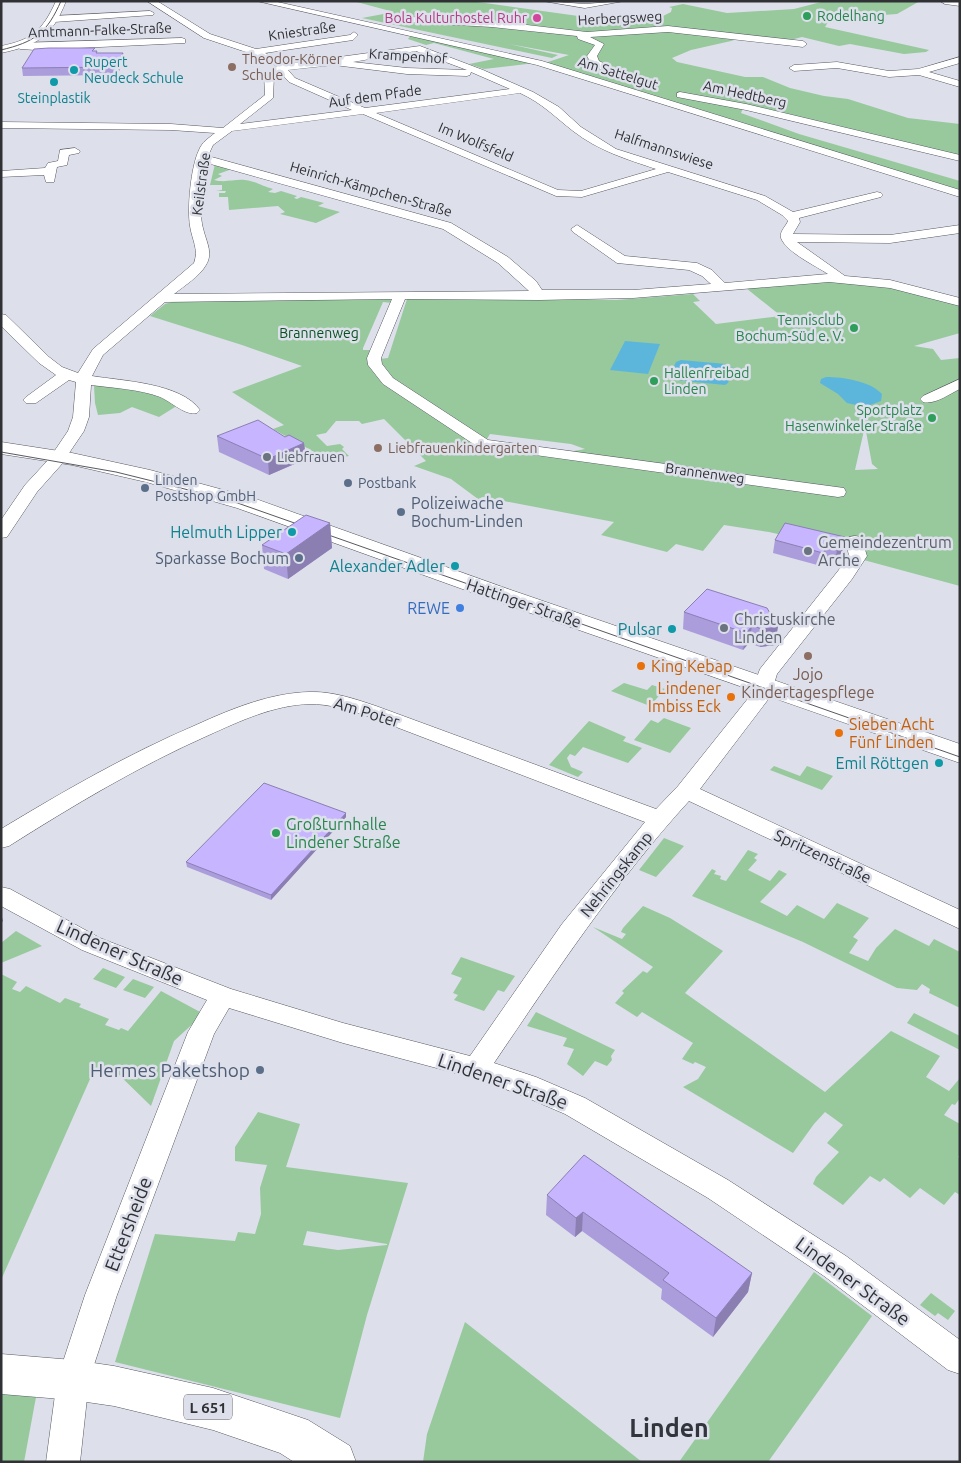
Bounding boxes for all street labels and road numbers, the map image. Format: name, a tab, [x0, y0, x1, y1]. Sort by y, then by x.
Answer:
street label: Herbergsweg	[577, 8, 663, 28]
street label: Kniestraße	[267, 18, 337, 44]
street label: Amtmann-Falke-Straße	[28, 19, 172, 41]
street label: Krampenhof	[368, 45, 448, 67]
street label: Am Sattelgut	[576, 53, 660, 93]
street label: Am Hedtberg	[702, 77, 788, 111]
street label: Auf dem Pfade	[328, 82, 422, 110]
street label: Im Wolfsfeld	[436, 119, 516, 165]
street label: Halfmannswiese	[612, 125, 716, 173]
street label: Keilstraße	[189, 151, 213, 217]
street label: Heinrich-Kämpchen-Straße	[288, 158, 454, 220]
street label: Brannenweg	[664, 460, 746, 486]
street label: Hattinger Straße	[464, 575, 584, 631]
street label: Am Poter	[332, 693, 402, 731]
street label: Spritzenstraße	[772, 826, 874, 886]
street label: Nehringskamp	[576, 828, 656, 920]
street label: Lindener Straße	[53, 914, 187, 990]
street label: Lindener Straße	[435, 1048, 571, 1114]
street label: Ettersheide	[100, 1174, 156, 1274]
street label: Lindener Straße	[792, 1232, 914, 1330]
road number: L 651	[184, 1394, 232, 1420]

